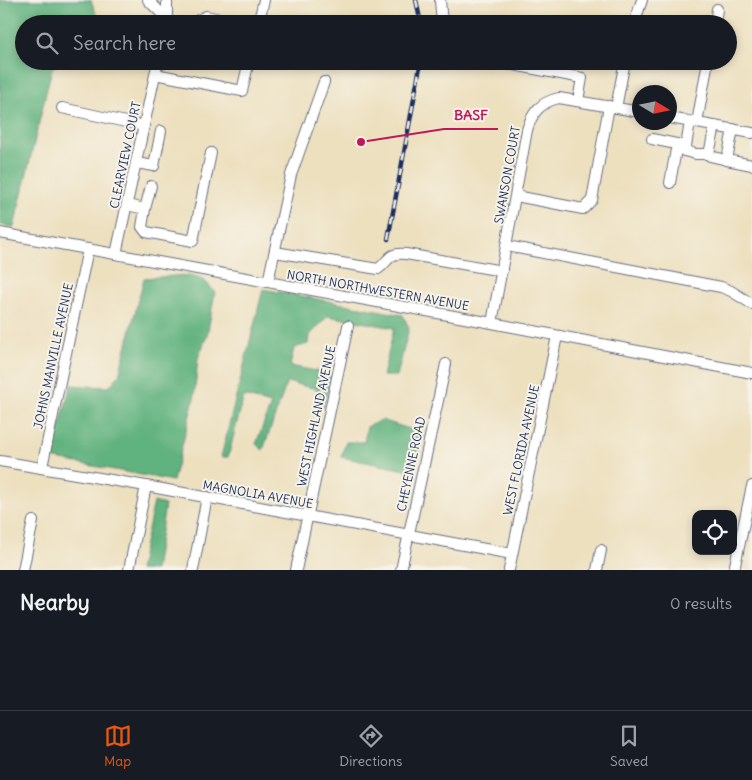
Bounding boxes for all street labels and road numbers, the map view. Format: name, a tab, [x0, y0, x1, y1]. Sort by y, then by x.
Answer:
street label: CLEARVIEW COURT	[106, 100, 144, 210]
street label: SWANSON COURT	[491, 125, 523, 225]
street label: NORTH NORTHWESTERN AVENUE	[286, 267, 470, 313]
street label: JOHNS MANVILLE AVENUE	[30, 282, 76, 430]
street label: WEST HIGHLAND AVENUE	[294, 344, 338, 488]
street label: WEST FLORIDA AVENUE	[500, 383, 542, 517]
street label: CHEYENNE ROAD	[394, 415, 428, 513]
street label: MAGNOLIA AVENUE	[202, 477, 314, 511]

